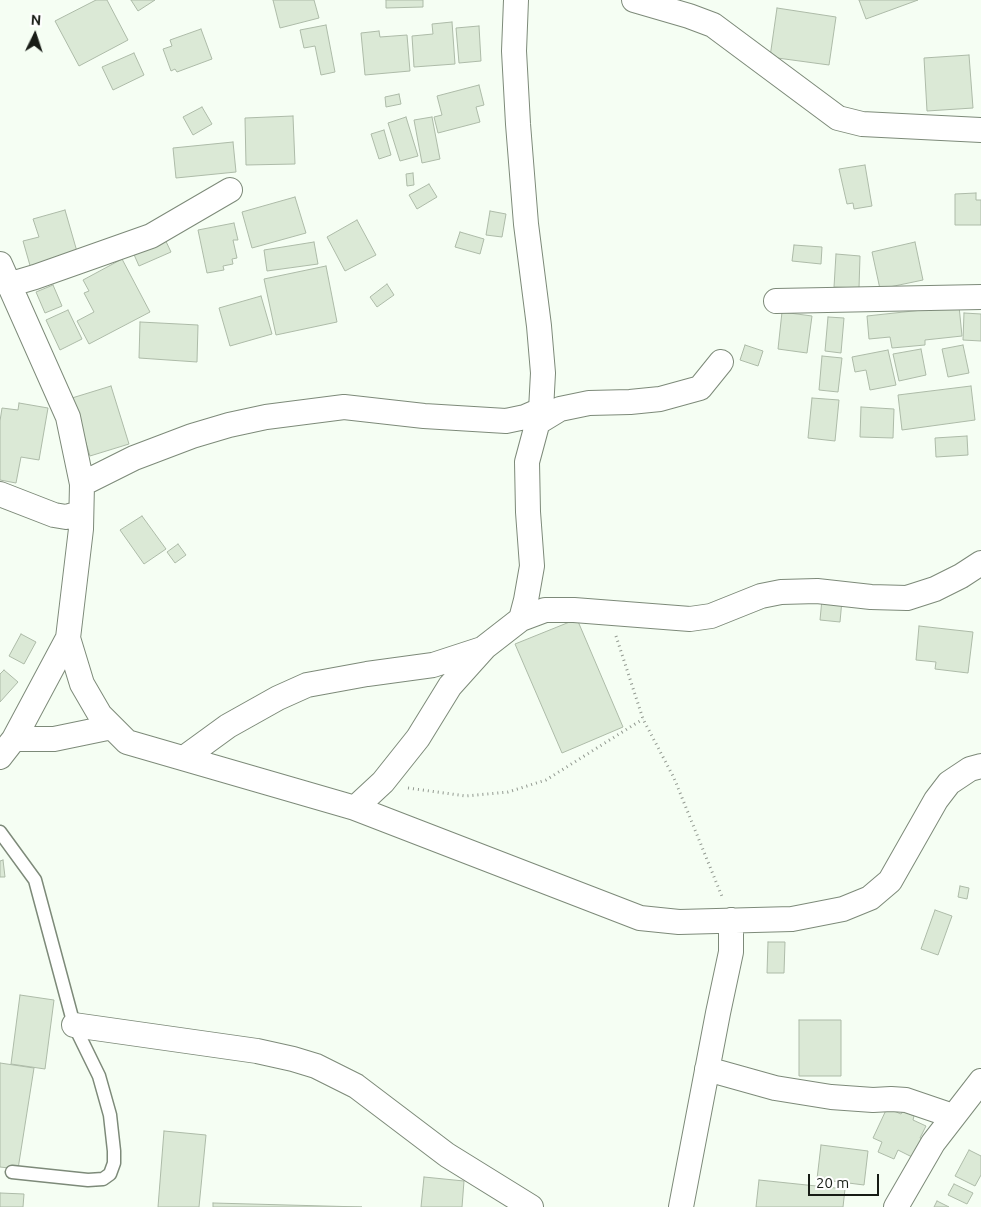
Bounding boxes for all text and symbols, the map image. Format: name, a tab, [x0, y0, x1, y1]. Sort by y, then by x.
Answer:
north arrow	[10, 10, 60, 60]
text: N	[30, 12, 42, 28]
scale bar	[811, 1164, 882, 1196]
text: 20 m	[816, 1174, 849, 1191]

